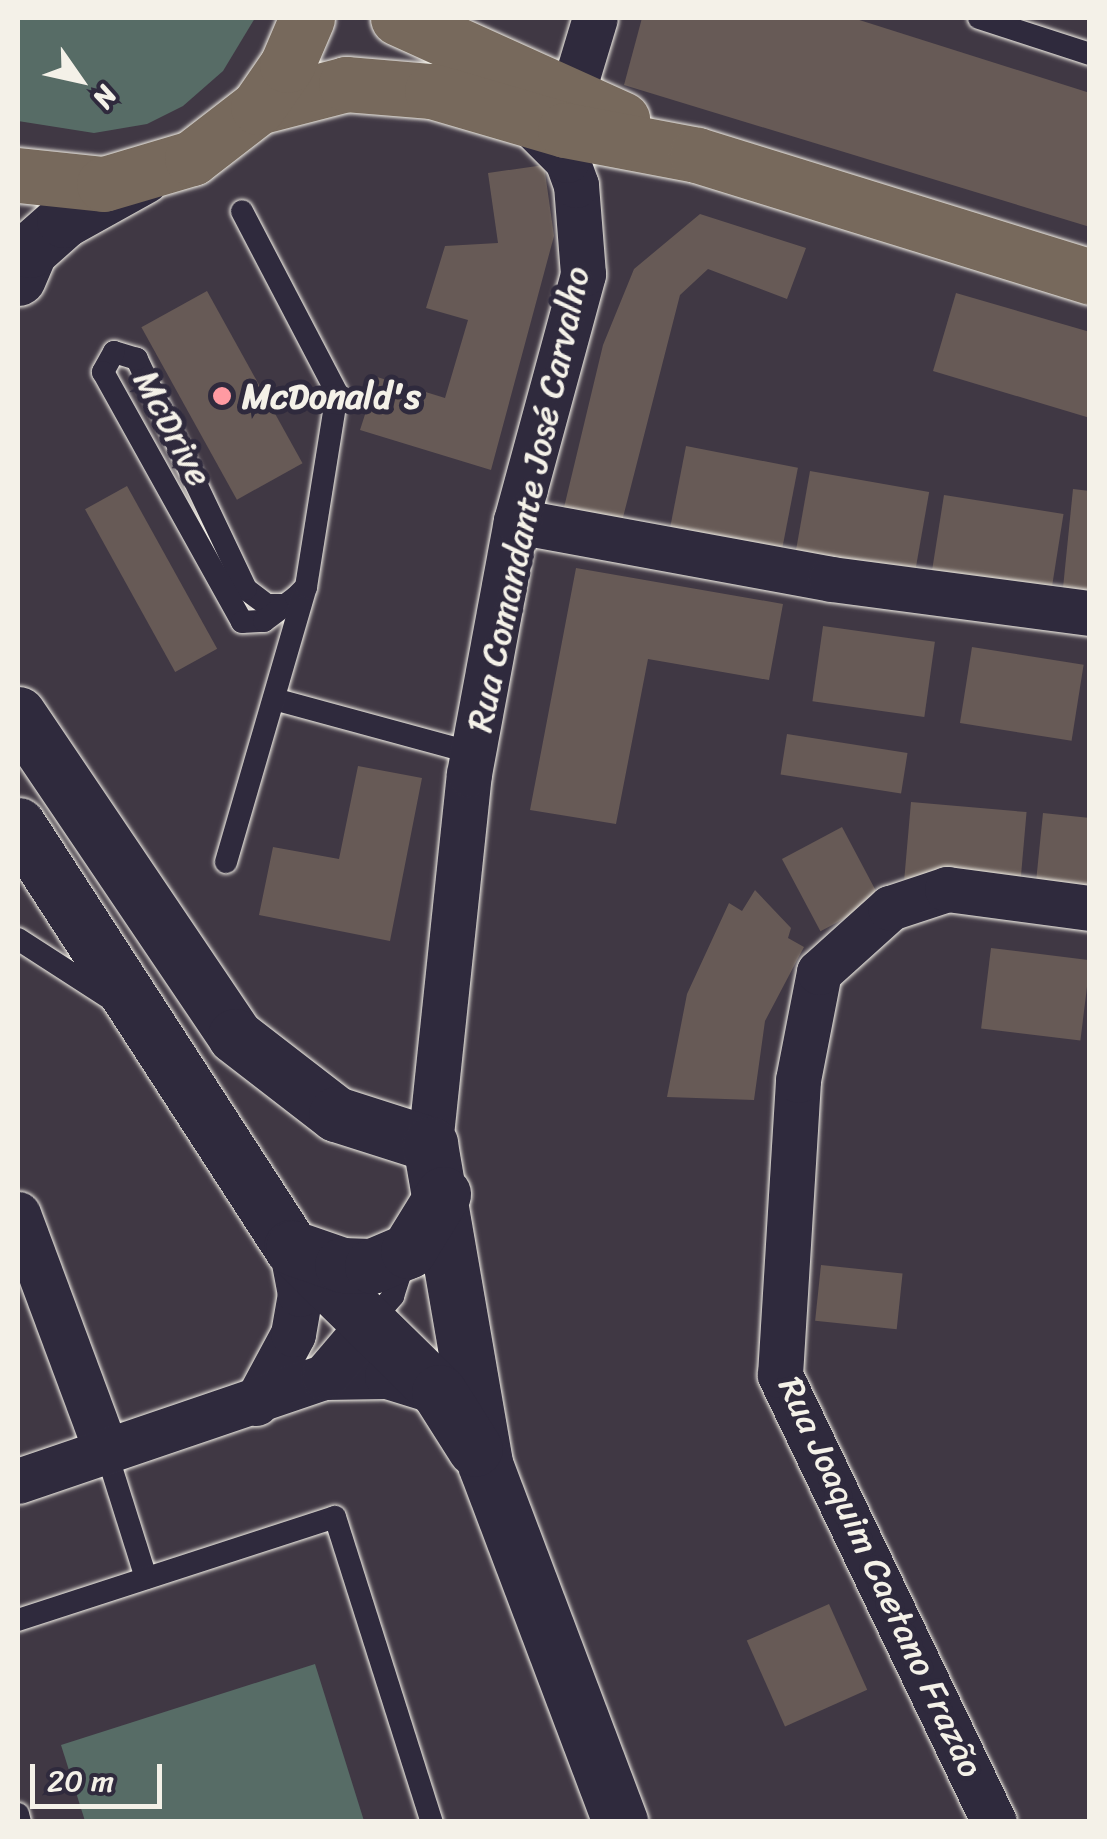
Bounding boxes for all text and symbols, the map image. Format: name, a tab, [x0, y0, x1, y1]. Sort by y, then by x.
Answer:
north arrow	[30, 30, 130, 130]
text: N	[80, 75, 131, 119]
street label: Rua Comandante José Carvalho	[458, 261, 598, 737]
street label: McDrive	[125, 363, 221, 493]
place label: McDonald's	[242, 375, 421, 417]
marker: McDonald's	[211, 385, 233, 407]
street label: Rua Joaquim Caetano Frazão	[769, 1369, 993, 1785]
scale bar	[35, 1744, 168, 1806]
text: 20 m	[47, 1754, 114, 1808]

